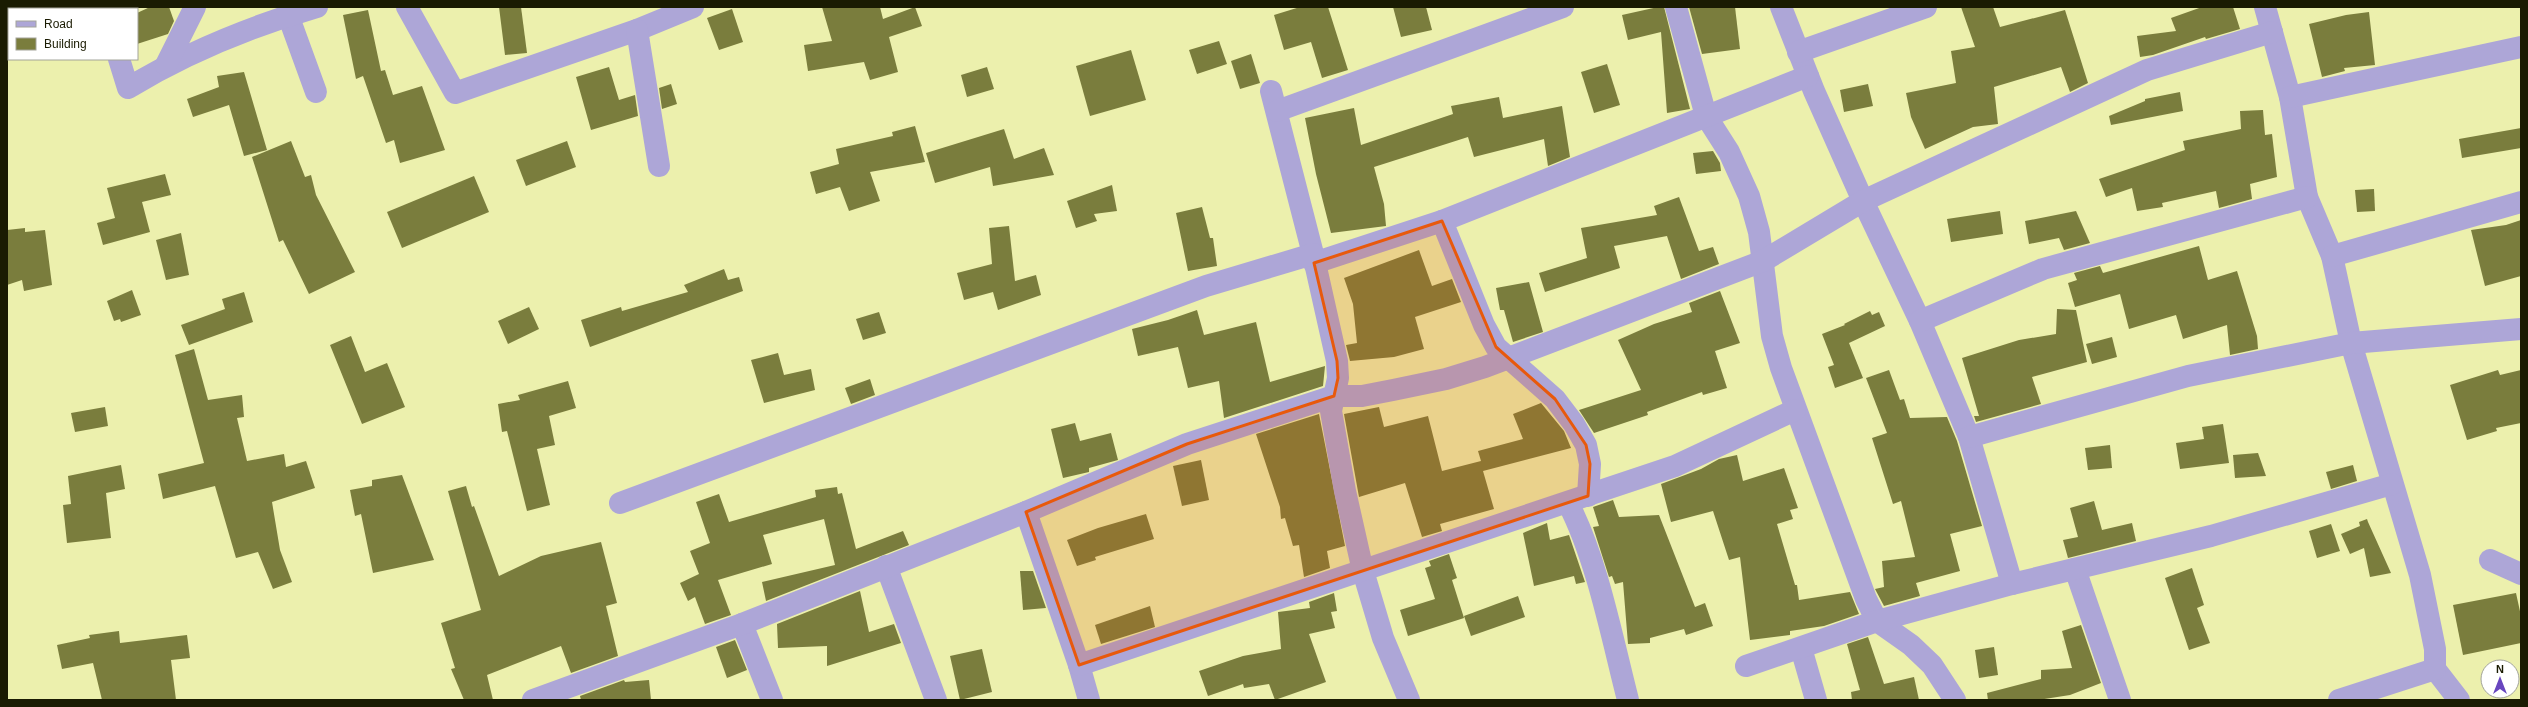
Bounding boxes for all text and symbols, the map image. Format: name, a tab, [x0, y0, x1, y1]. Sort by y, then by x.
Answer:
legend	[8, 8, 138, 60]
text: Road	[44, 17, 73, 31]
text: Building	[44, 37, 87, 51]
north arrow	[2480, 659, 2520, 699]
text: N	[2496, 663, 2504, 675]

